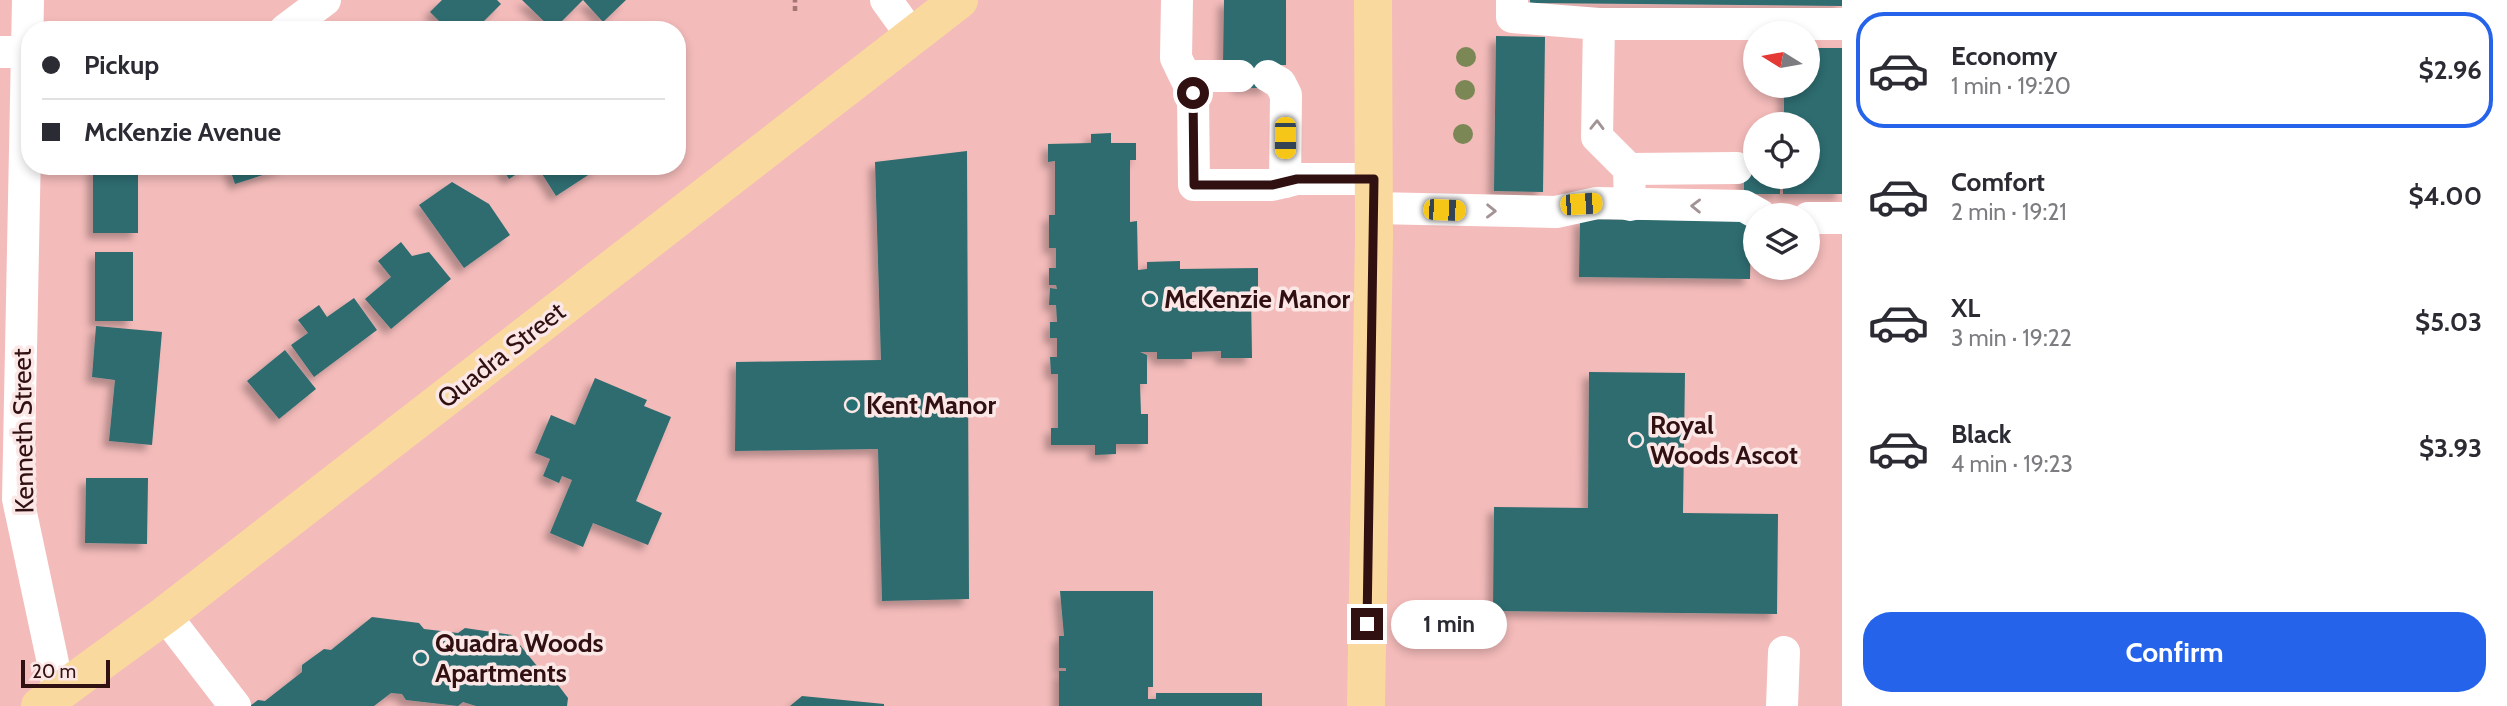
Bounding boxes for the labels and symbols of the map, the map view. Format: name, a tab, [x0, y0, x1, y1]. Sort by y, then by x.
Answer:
north arrow	[1743, 21, 1820, 98]
route start	[1177, 77, 1209, 109]
car	[1275, 117, 1296, 159]
one-way arrow	[1589, 120, 1605, 130]
car	[1560, 192, 1603, 216]
one-way arrow	[1690, 198, 1701, 214]
car	[1423, 199, 1466, 221]
one-way arrow	[1487, 203, 1497, 219]
place label: McKenzie Manor	[1164, 283, 1350, 315]
marker: McKenzie Manor	[1142, 291, 1158, 307]
street label: Quadra Street	[431, 295, 572, 415]
street label: Kenneth Street	[6, 348, 40, 514]
place label: Kent Manor	[866, 389, 996, 421]
marker: Kent Manor	[844, 397, 860, 413]
place label: Royal Woods Ascot	[1650, 409, 1798, 471]
marker: Royal Woods Ascot	[1628, 432, 1644, 448]
callout: 1 min	[1392, 600, 1507, 648]
route end	[1351, 608, 1383, 640]
place label: Quadra Woods Apartments	[435, 627, 604, 689]
marker: Quadra Woods Apartments	[413, 650, 429, 666]
scale bar	[21, 657, 110, 689]

